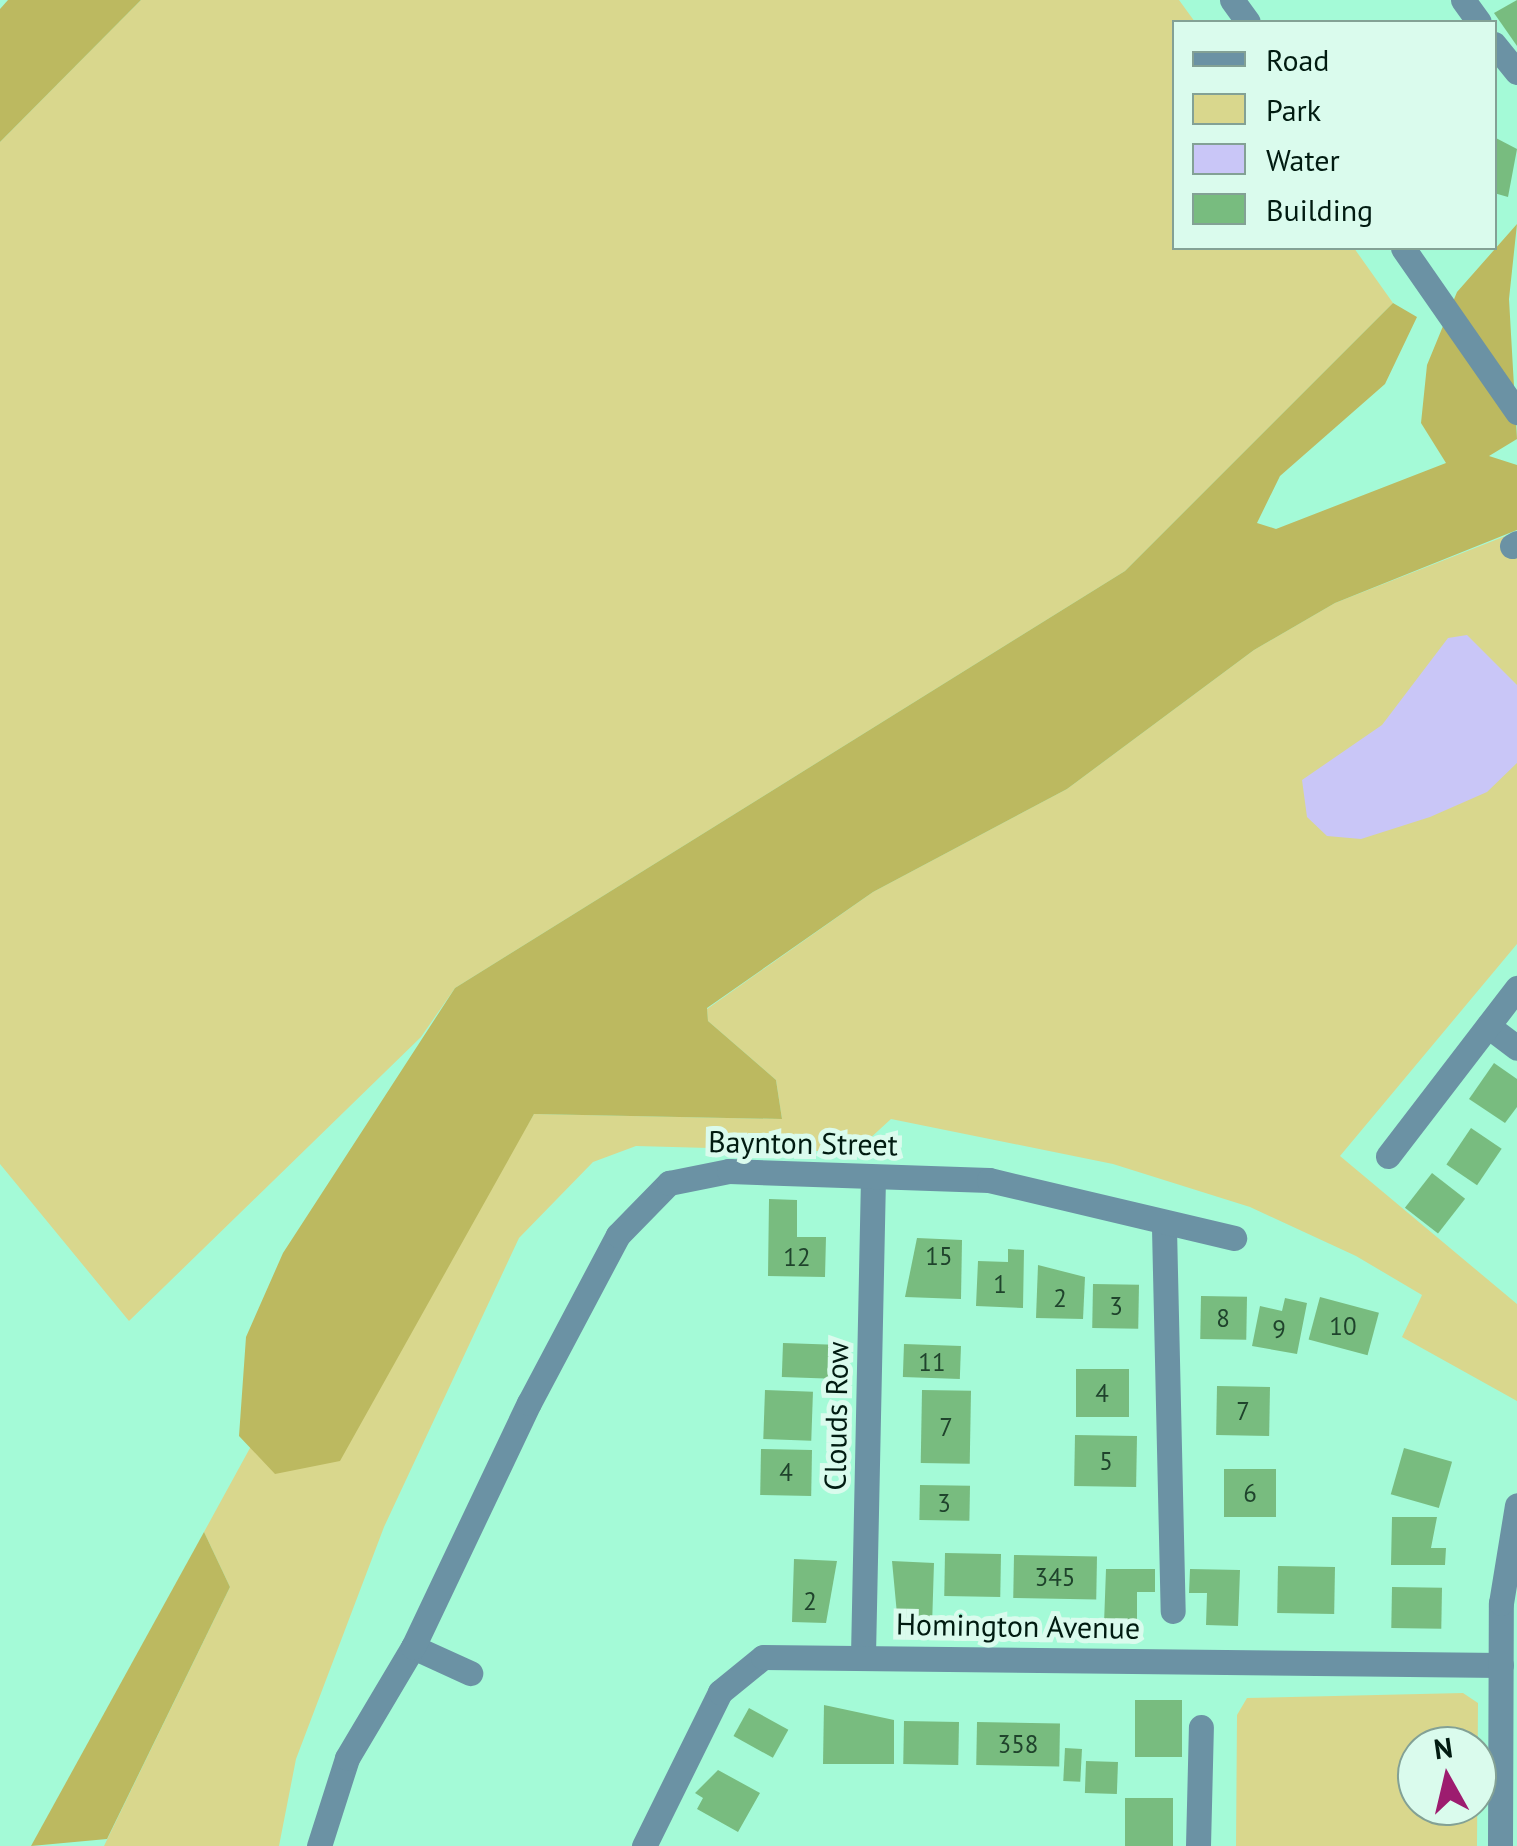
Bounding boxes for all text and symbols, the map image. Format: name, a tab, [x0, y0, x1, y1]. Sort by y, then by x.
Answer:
legend	[1172, 20, 1497, 250]
text: Road	[1266, 40, 1330, 79]
text: Park	[1266, 90, 1321, 129]
text: Water	[1266, 140, 1340, 179]
text: Building	[1266, 190, 1373, 229]
street label: Baynton Street	[708, 1123, 898, 1163]
house number: 15	[925, 1241, 953, 1271]
house number: 12	[783, 1242, 811, 1272]
house number: 1	[993, 1269, 1007, 1299]
house number: 2	[1053, 1283, 1067, 1313]
house number: 3	[1109, 1291, 1123, 1321]
house number: 8	[1216, 1303, 1230, 1333]
house number: 10	[1329, 1311, 1357, 1341]
house number: 9	[1272, 1314, 1286, 1344]
street label: Clouds Row	[817, 1341, 855, 1491]
house number: 11	[918, 1347, 946, 1377]
house number: 4	[1095, 1378, 1109, 1408]
house number: 7	[1236, 1396, 1250, 1426]
house number: 7	[939, 1412, 953, 1442]
house number: 5	[1099, 1446, 1113, 1476]
house number: 4	[779, 1457, 793, 1487]
house number: 6	[1243, 1478, 1257, 1508]
house number: 3	[937, 1488, 951, 1518]
house number: 345	[1035, 1562, 1075, 1592]
house number: 2	[803, 1586, 817, 1616]
street label: Homington Avenue	[895, 1606, 1141, 1646]
north arrow	[1397, 1726, 1497, 1826]
text: N	[1431, 1728, 1455, 1767]
house number: 358	[998, 1729, 1038, 1759]

